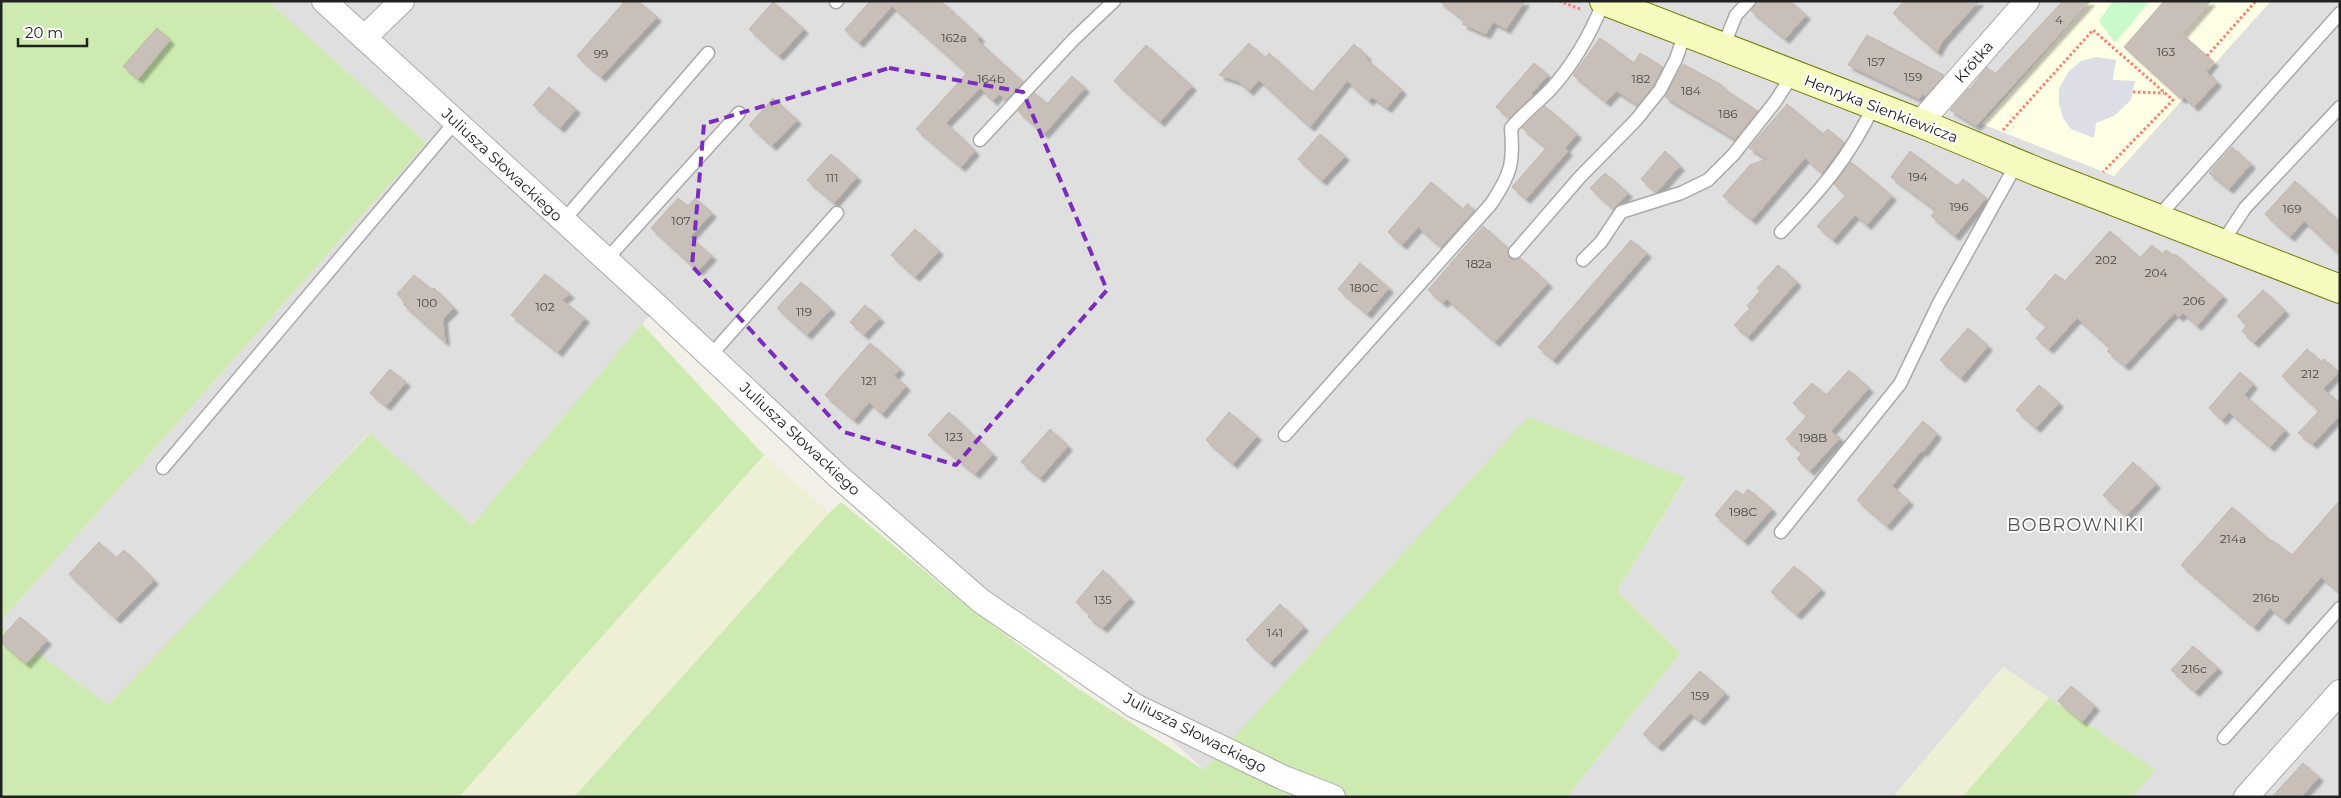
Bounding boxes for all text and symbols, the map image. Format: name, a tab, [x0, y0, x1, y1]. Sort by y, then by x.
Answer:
house number: 4	[2055, 12, 2063, 27]
scale bar	[18, 15, 86, 47]
text: 20 m	[25, 23, 63, 42]
house number: 162a	[941, 30, 967, 45]
street label: Krótka	[1950, 37, 1997, 87]
house number: 163	[2157, 44, 2175, 59]
house number: 99	[594, 46, 608, 61]
house number: 157	[1867, 54, 1885, 69]
house number: 159	[1904, 69, 1922, 84]
street label: Henryka Sienkiewicza	[1801, 70, 1961, 147]
house number: 164b	[977, 71, 1005, 86]
house number: 182	[1632, 71, 1651, 86]
house number: 184	[1681, 83, 1701, 98]
street label: Juliusza Słowackiego	[437, 103, 567, 225]
house number: 186	[1718, 106, 1738, 121]
house number: 194	[1908, 169, 1928, 184]
house number: 111	[826, 170, 839, 185]
house number: 196	[1950, 199, 1968, 214]
house number: 169	[2283, 201, 2301, 216]
house number: 107	[671, 213, 691, 228]
house number: 202	[2095, 252, 2117, 267]
house number: 182a	[1466, 256, 1492, 271]
house number: 204	[2145, 265, 2167, 280]
house number: 180C	[1350, 280, 1379, 295]
house number: 206	[2183, 293, 2205, 308]
house number: 100	[417, 295, 437, 310]
house number: 102	[535, 299, 555, 314]
house number: 119	[796, 304, 812, 319]
house number: 212	[2301, 366, 2319, 381]
house number: 121	[861, 373, 877, 388]
street label: Juliusza Słowackiego	[735, 377, 865, 499]
house number: 123	[945, 429, 963, 444]
house number: 198B	[1799, 430, 1827, 445]
house number: 198C	[1729, 504, 1757, 519]
district label: BOBROWNIKI	[2007, 514, 2145, 536]
house number: 214a	[2220, 531, 2246, 546]
house number: 216b	[2253, 590, 2279, 605]
house number: 135	[1094, 592, 1112, 607]
house number: 141	[1267, 625, 1283, 640]
house number: 216c	[2181, 661, 2207, 676]
street label: Juliusza Słowackiego	[1120, 688, 1270, 777]
house number: 159	[1691, 688, 1709, 703]

